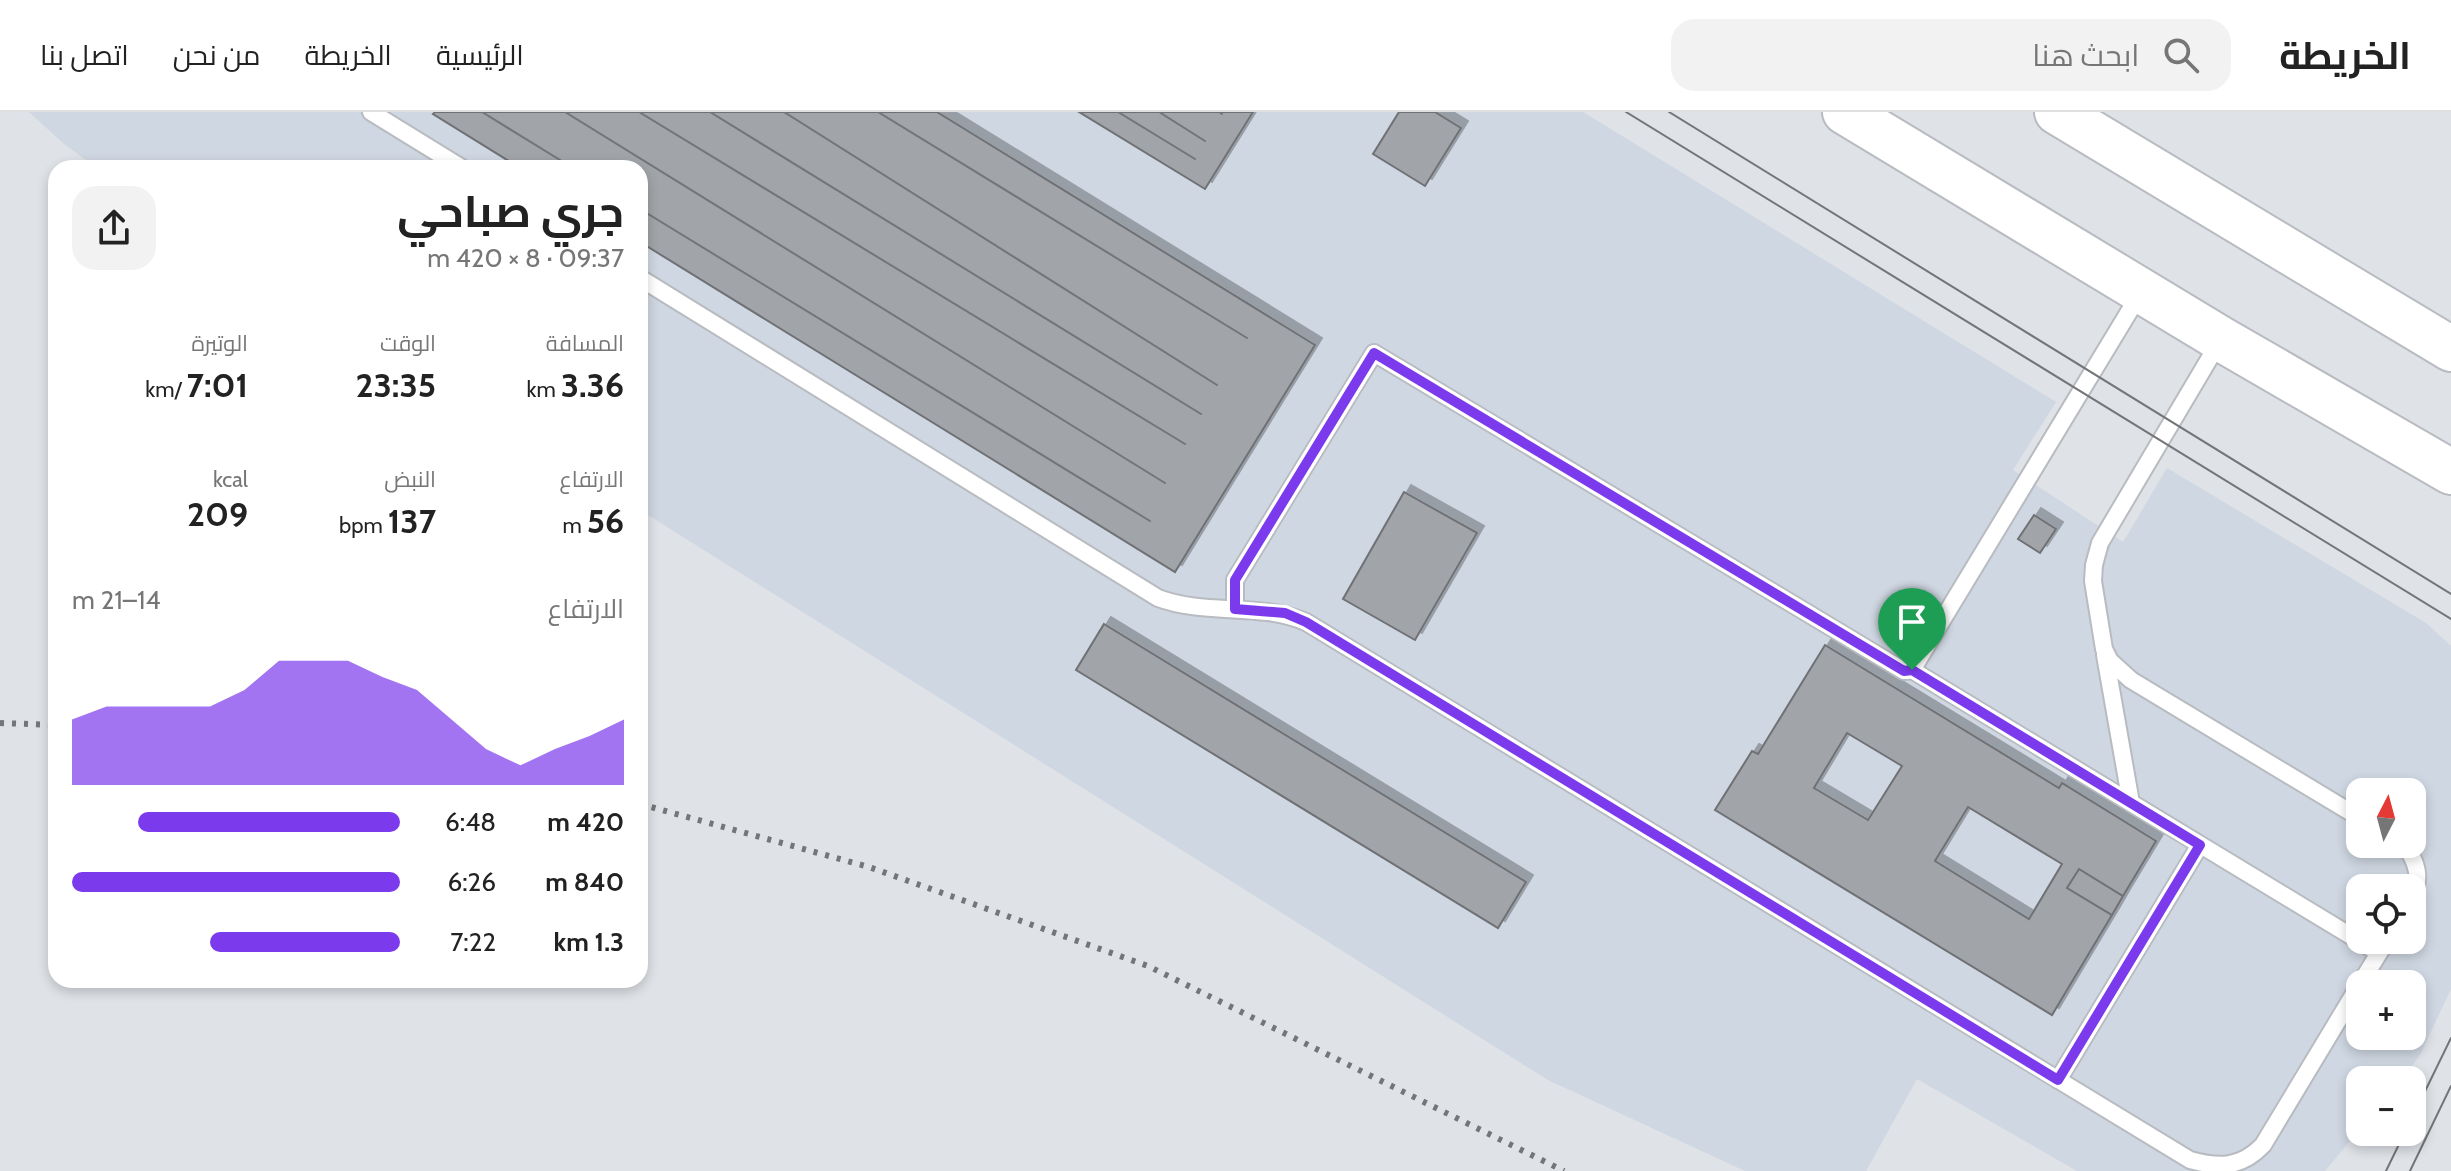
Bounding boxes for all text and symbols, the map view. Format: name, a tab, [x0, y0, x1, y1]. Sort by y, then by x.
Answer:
search box	[1671, 19, 2231, 91]
text: الخريطة	[2279, 32, 2411, 79]
icon: search	[2159, 33, 2203, 77]
text: ابحث هنا	[2032, 37, 2139, 74]
text: اتصل بنا	[40, 38, 129, 72]
text: من نحن	[173, 38, 261, 72]
text: الخريطة	[305, 38, 392, 72]
text: الرئيسية	[436, 38, 524, 72]
text: جري صباحي	[397, 185, 624, 238]
button: share	[72, 186, 156, 270]
text: 09:37 · 8 × 420 m	[427, 242, 624, 274]
text: الوتيرة	[192, 330, 248, 357]
text: الوقت	[380, 330, 436, 357]
text: المسافة	[546, 330, 624, 357]
text: 7:01	[187, 364, 248, 406]
text: 23:35	[356, 364, 436, 406]
text: 3.36	[561, 364, 624, 406]
text: /km	[145, 376, 187, 403]
text: km	[527, 376, 561, 403]
text: kcal	[213, 466, 248, 493]
text: النبض	[384, 466, 436, 493]
text: الارتفاع	[560, 466, 624, 493]
text: 209	[187, 493, 248, 535]
text: 137	[388, 500, 436, 542]
text: 56	[587, 500, 624, 542]
text: bpm	[339, 512, 388, 539]
text: m	[562, 512, 587, 539]
text: 14–21 m	[72, 584, 160, 616]
pin	[1878, 588, 1946, 670]
text: الارتفاع	[548, 593, 624, 625]
icon: arrive	[1890, 600, 1934, 644]
north arrow	[2346, 778, 2426, 858]
map controls	[2346, 778, 2426, 1146]
text: 6:48	[445, 806, 496, 838]
text: 420 m	[547, 806, 624, 838]
text: 6:26	[447, 866, 496, 898]
text: 840 m	[545, 866, 624, 898]
button: locate	[2346, 874, 2426, 954]
text: 7:22	[450, 926, 496, 958]
text: 1.3 km	[554, 926, 624, 958]
button: +	[2346, 970, 2426, 1050]
button: −	[2346, 1066, 2426, 1146]

